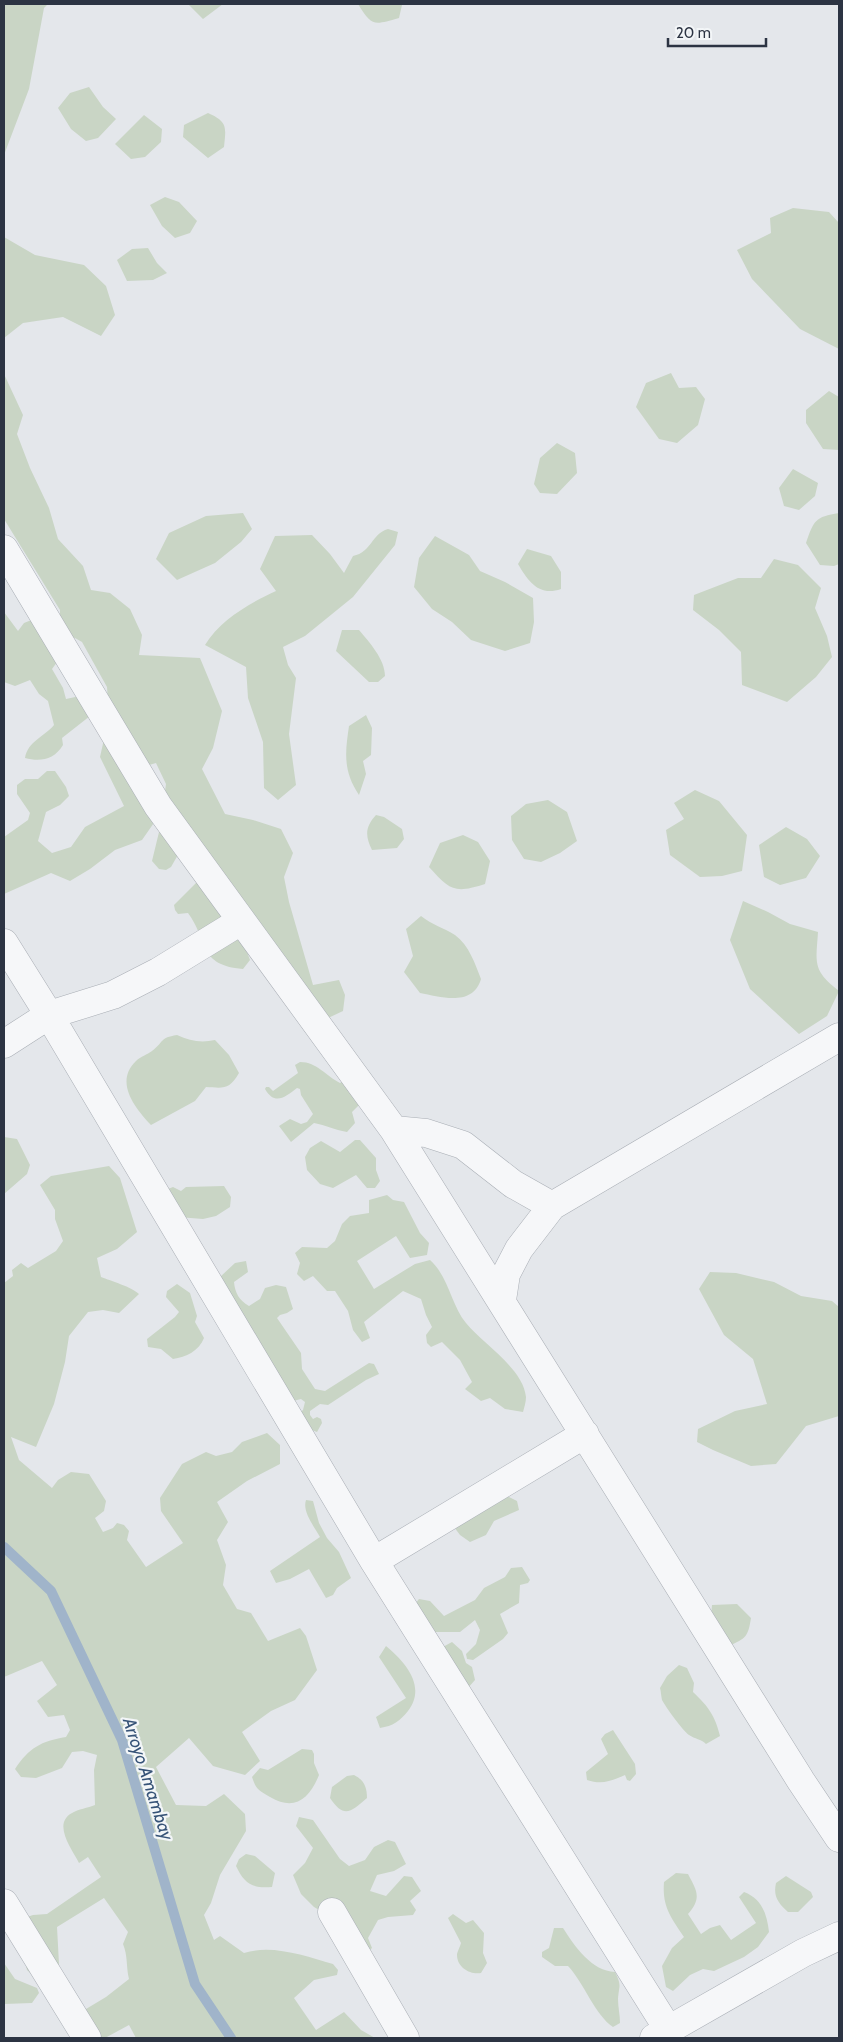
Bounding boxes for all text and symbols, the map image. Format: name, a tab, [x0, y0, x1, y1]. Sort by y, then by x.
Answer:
scale bar	[668, 15, 766, 47]
text: 20 m	[676, 24, 711, 42]
water label: Arroyo Amambay	[118, 1714, 178, 1844]

